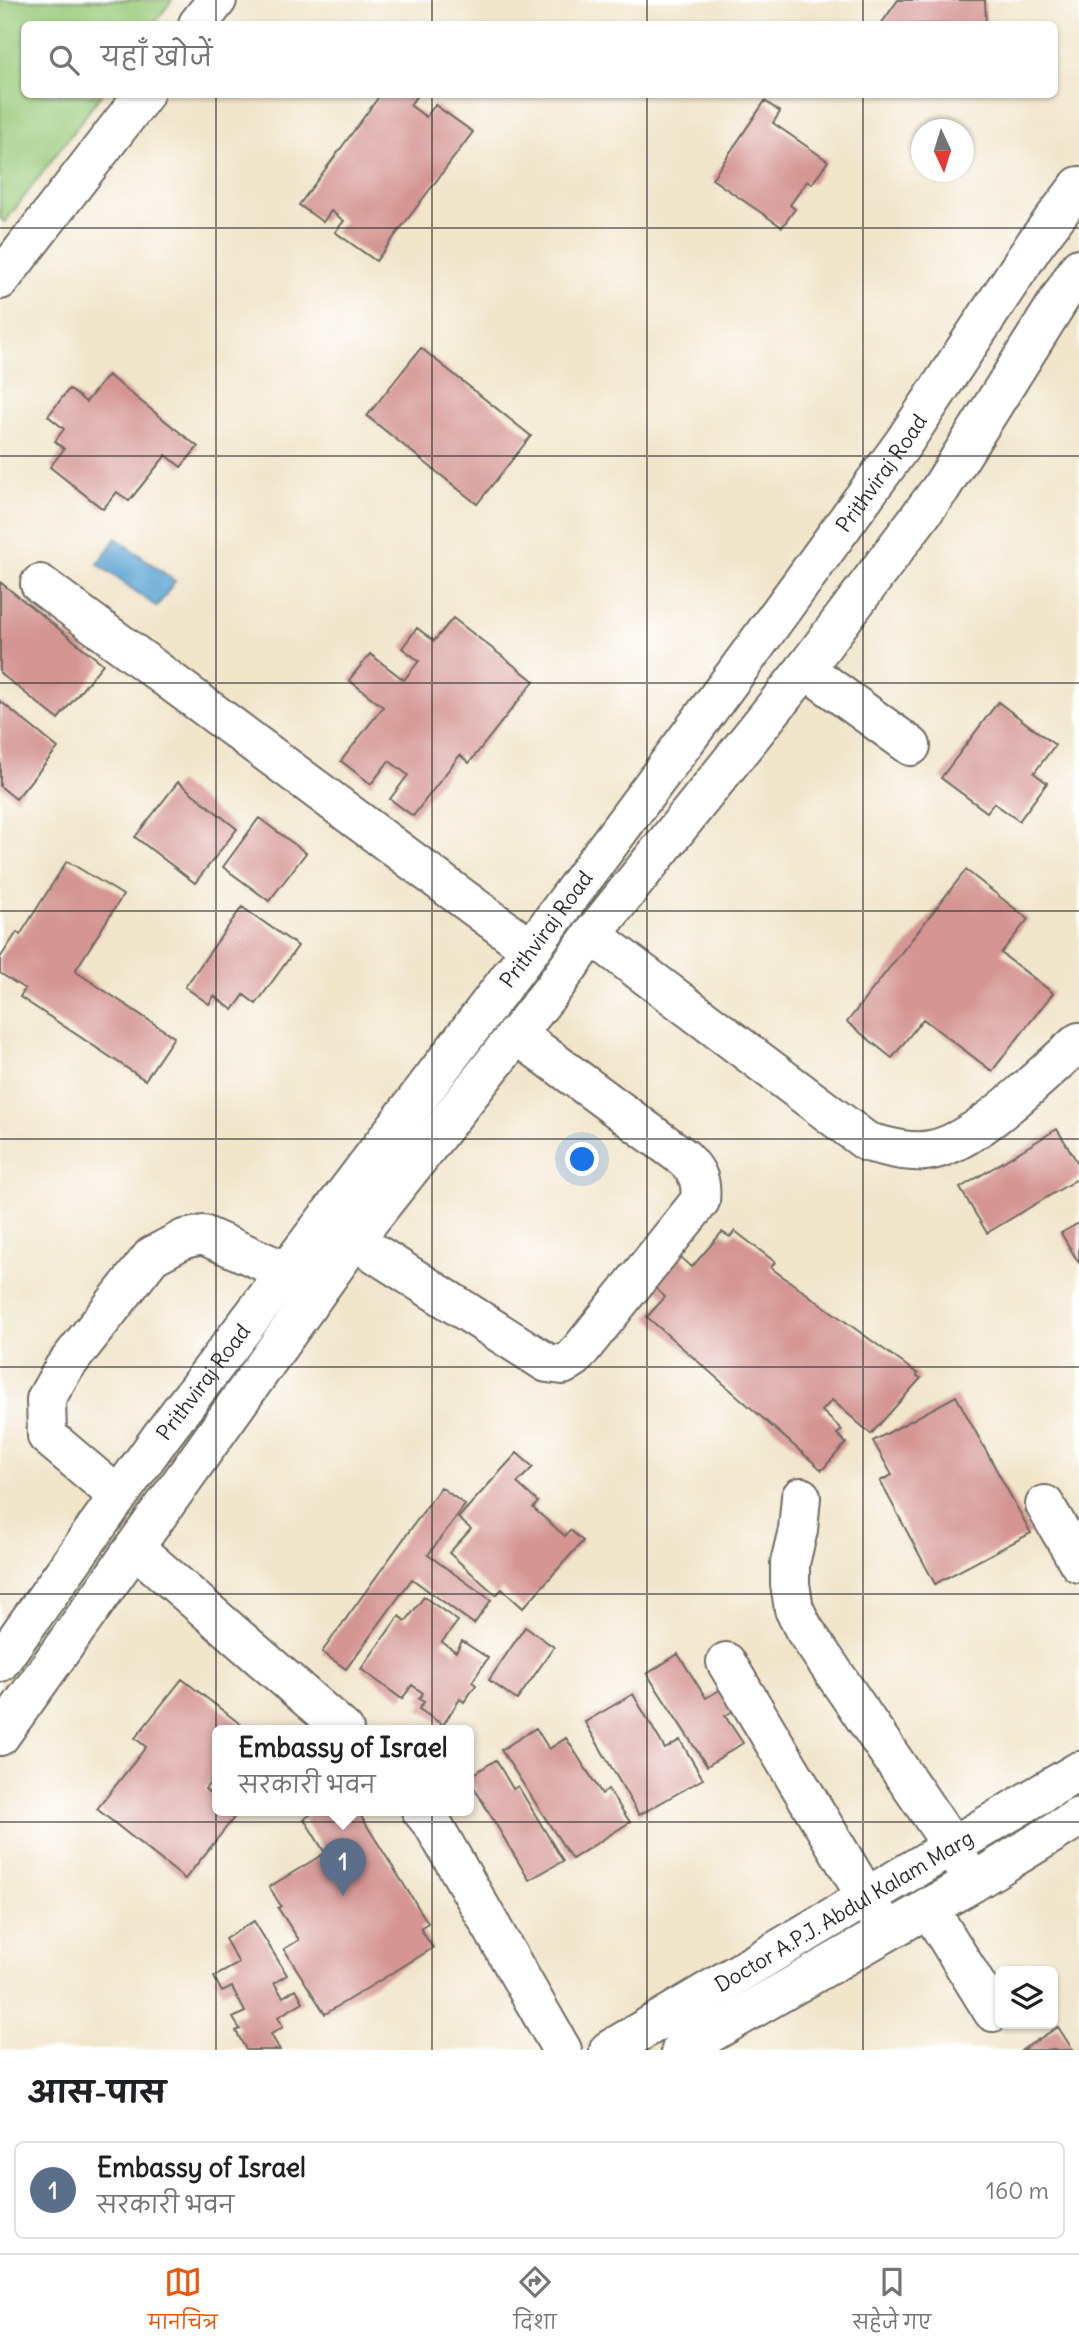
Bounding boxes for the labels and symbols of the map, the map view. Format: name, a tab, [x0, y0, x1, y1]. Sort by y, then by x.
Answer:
north arrow	[911, 119, 974, 182]
street label: Prithviraj Road	[829, 409, 932, 537]
street label: Prithviraj Road	[493, 865, 598, 993]
your location	[565, 1142, 599, 1176]
street label: Prithviraj Road	[150, 1318, 256, 1445]
street label: Doctor A.P.J. Abdul Kalam Marg	[710, 1823, 978, 1998]
pin: 1	[320, 1838, 366, 1896]

